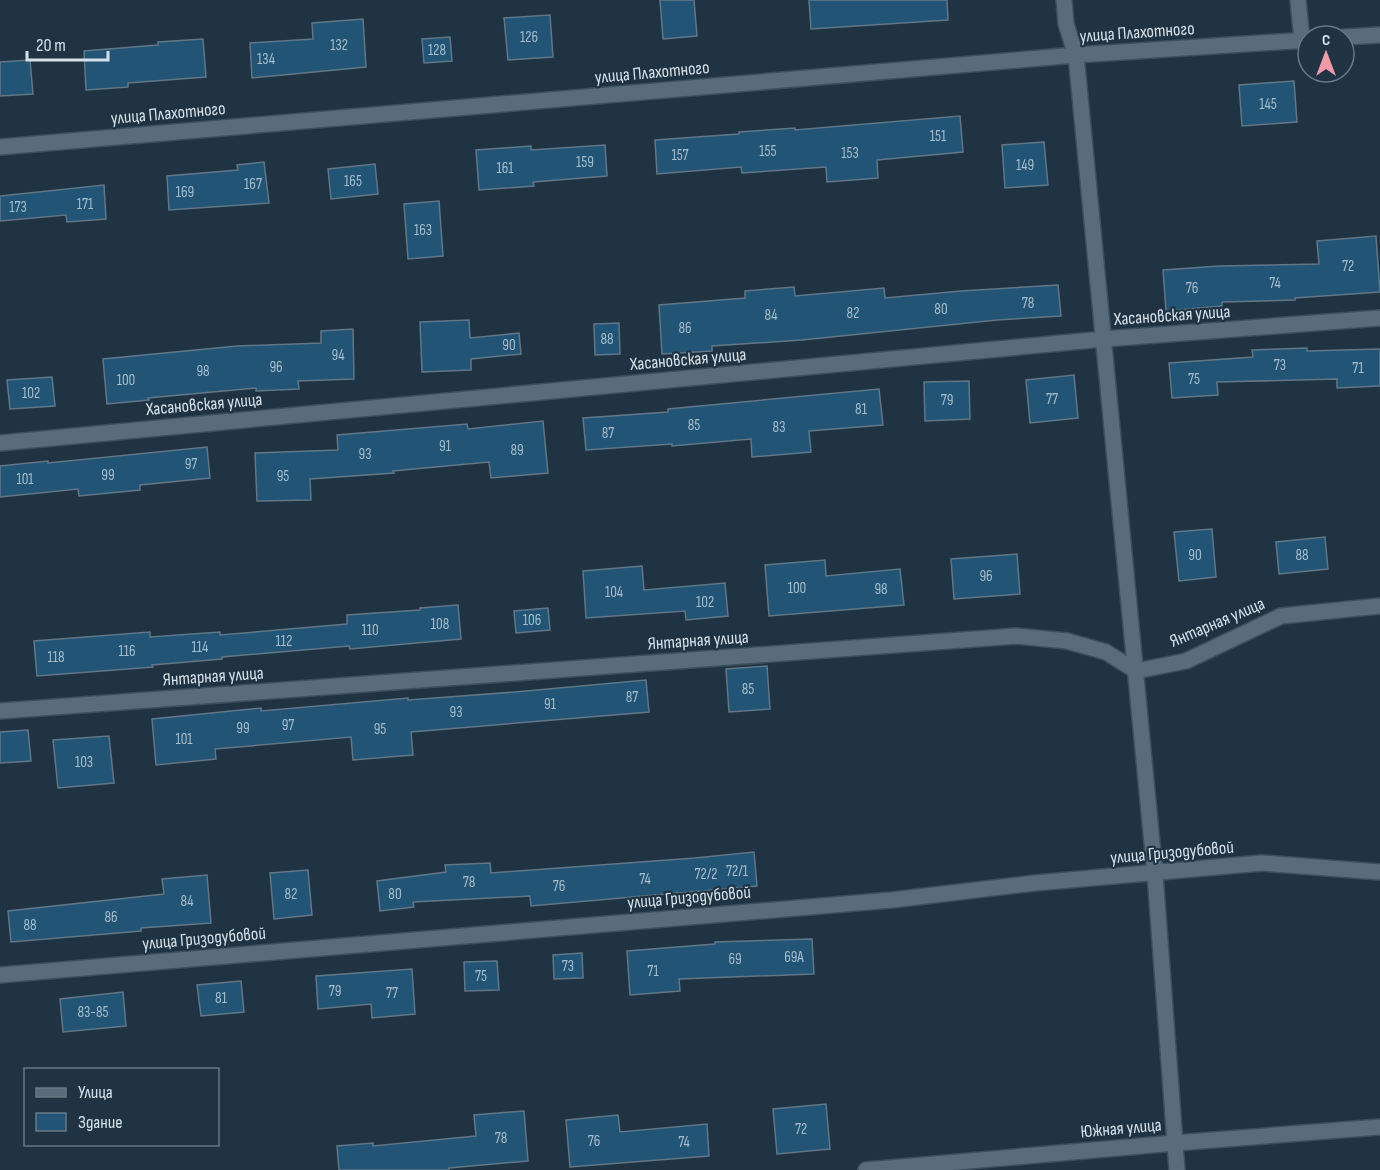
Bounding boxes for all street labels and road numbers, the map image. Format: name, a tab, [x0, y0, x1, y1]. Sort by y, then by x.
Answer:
street label: улица Плахотного	[1079, 18, 1195, 47]
street label: улица Плахотного	[594, 57, 710, 88]
street label: улица Плахотного	[110, 98, 226, 129]
street label: Хасановская улица	[1112, 301, 1231, 330]
street label: Хасановская улица	[628, 344, 747, 375]
street label: Хасановская улица	[144, 389, 263, 420]
street label: Янтарная улица	[1166, 593, 1268, 652]
street label: Янтарная улица	[647, 626, 749, 655]
street label: Янтарная улица	[162, 662, 264, 691]
street label: улица Гризодубовой	[1109, 837, 1235, 868]
street label: улица Гризодубовой	[626, 882, 752, 913]
street label: улица Гризодубовой	[141, 923, 267, 954]
street label: Южная улица	[1080, 1114, 1162, 1142]

